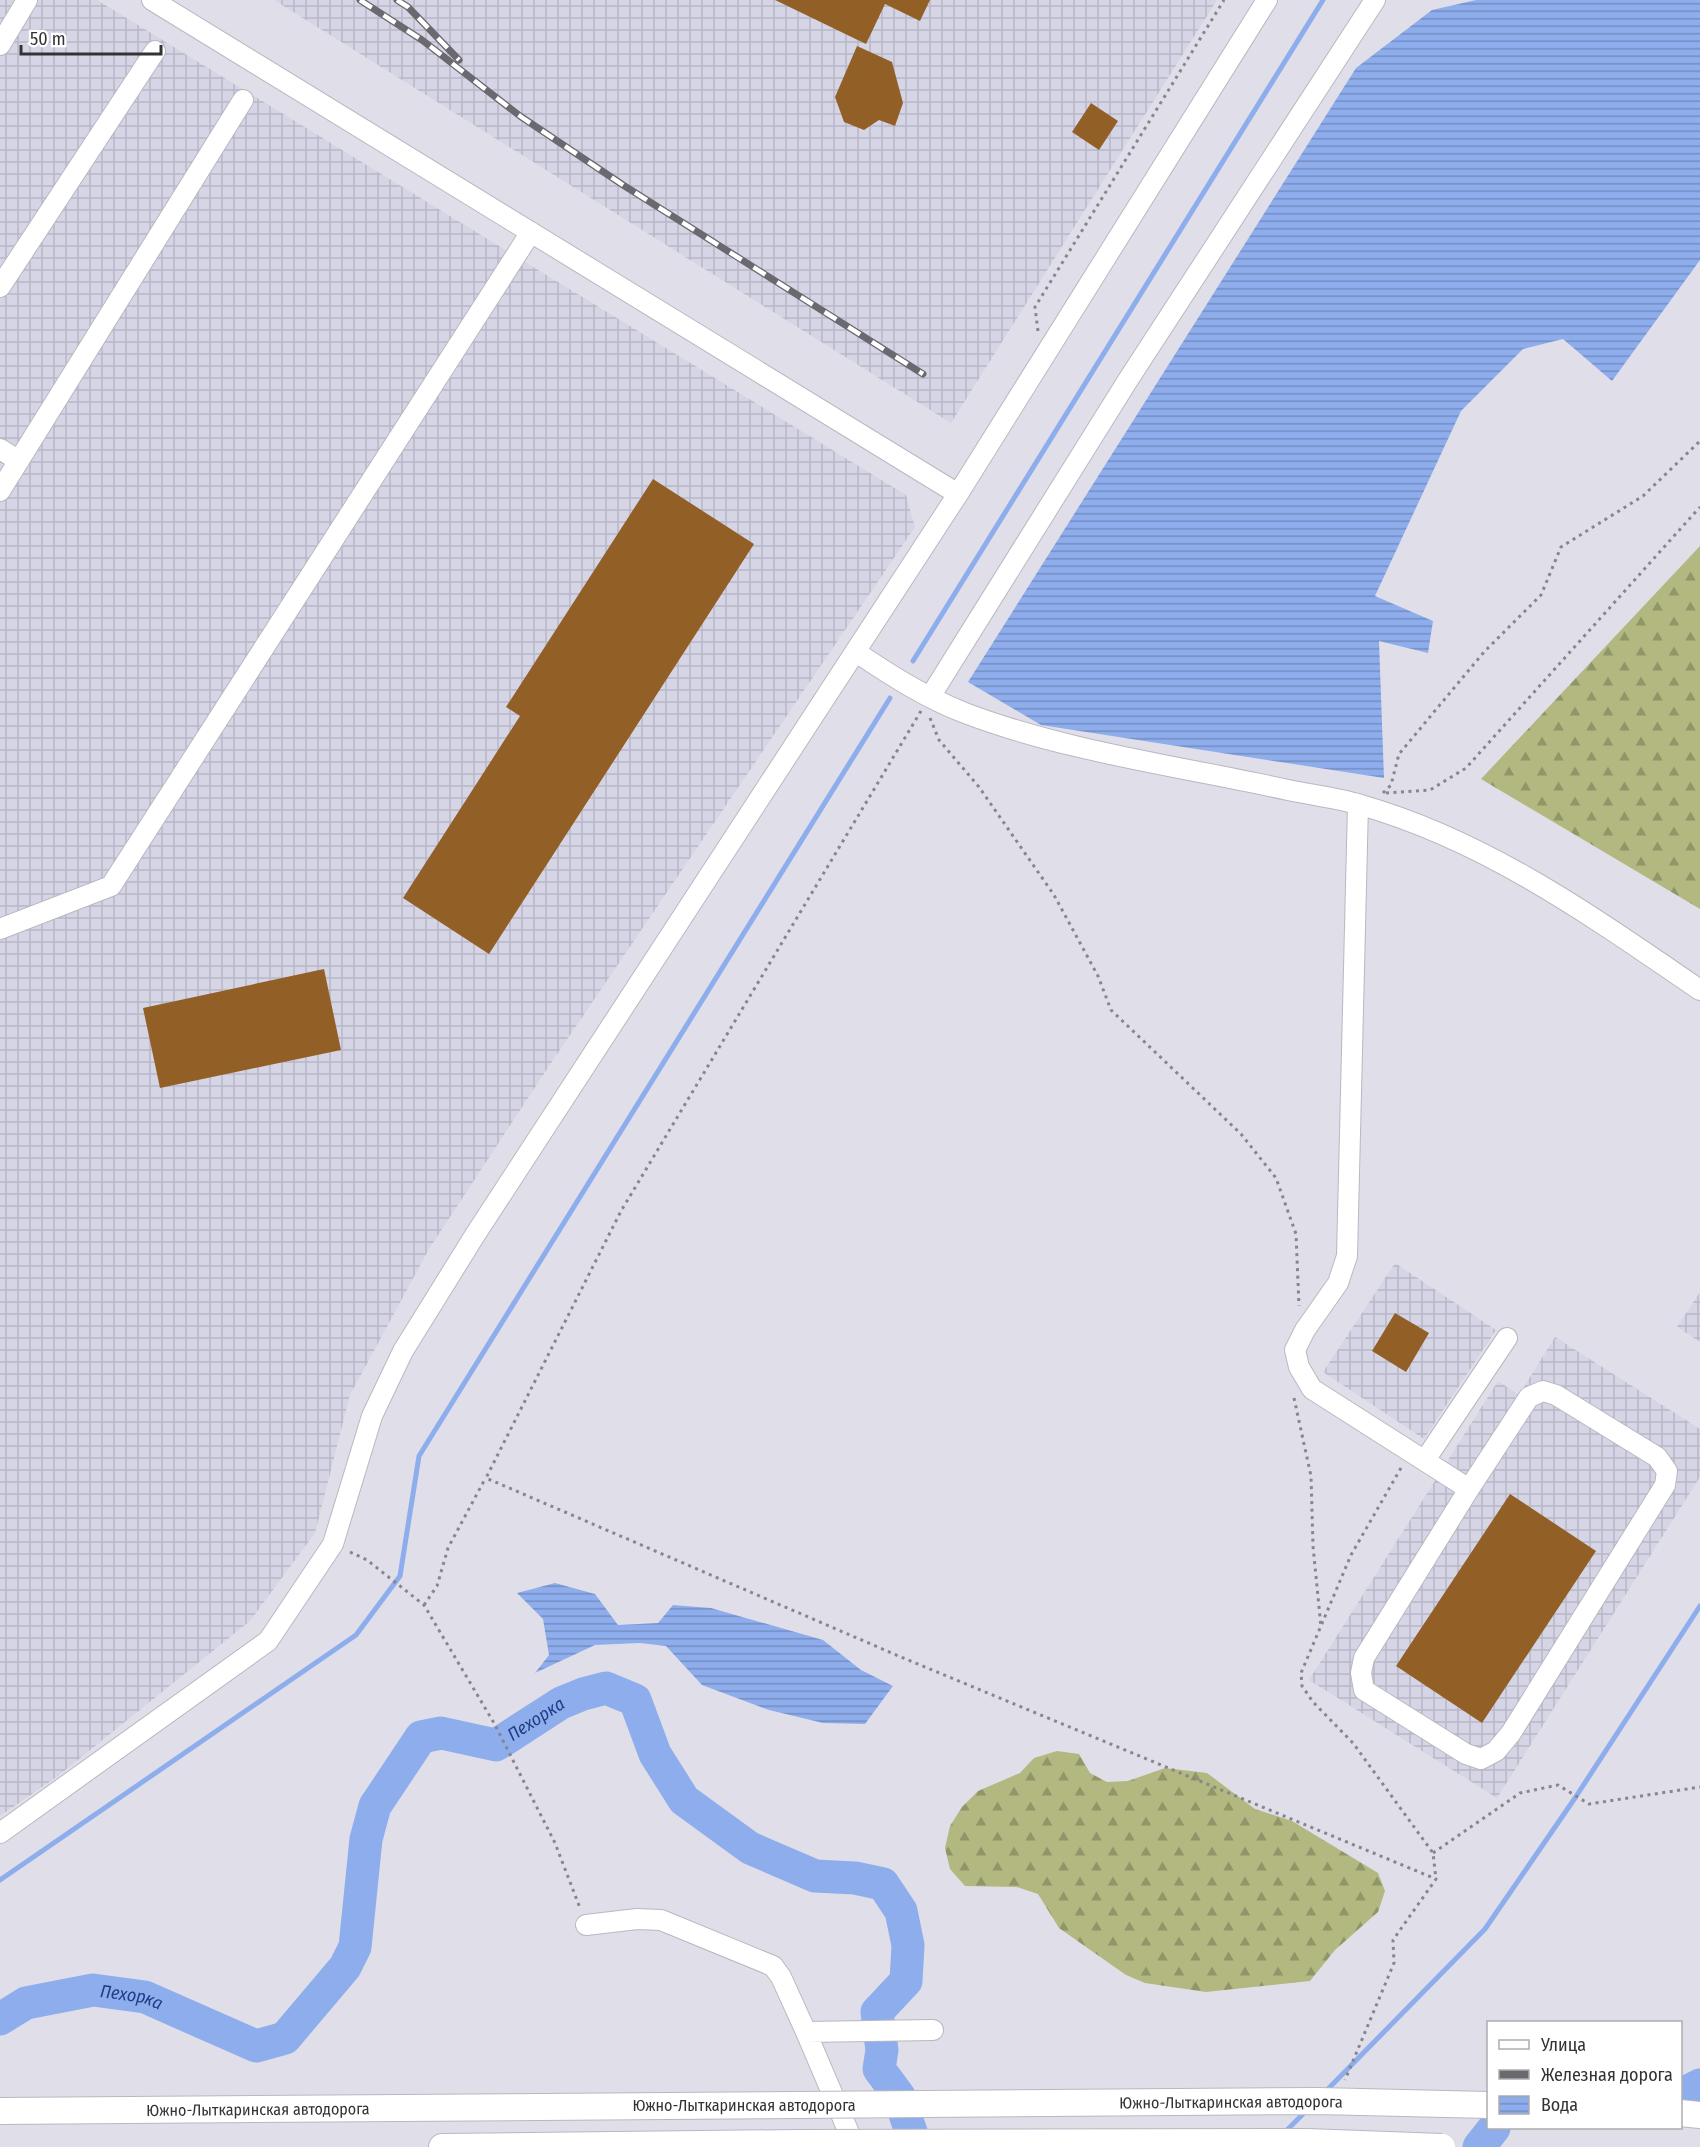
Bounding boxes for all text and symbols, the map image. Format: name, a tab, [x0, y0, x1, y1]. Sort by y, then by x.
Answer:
scale bar	[21, 18, 160, 56]
text: 50 m	[30, 28, 66, 50]
water label: Пехорка	[503, 1693, 569, 1746]
water label: Пехорка	[99, 1980, 167, 2015]
legend	[1487, 2021, 1682, 2129]
text: Улица	[1540, 2034, 1586, 2056]
text: Железная дорога	[1541, 2064, 1673, 2086]
street label: Южно-Лыткаринская автодорога	[1119, 2091, 1343, 2112]
text: Вода	[1541, 2094, 1578, 2116]
street label: Южно-Лыткаринская автодорога	[632, 2096, 856, 2115]
street label: Южно-Лыткаринская автодорога	[146, 2099, 370, 2119]

